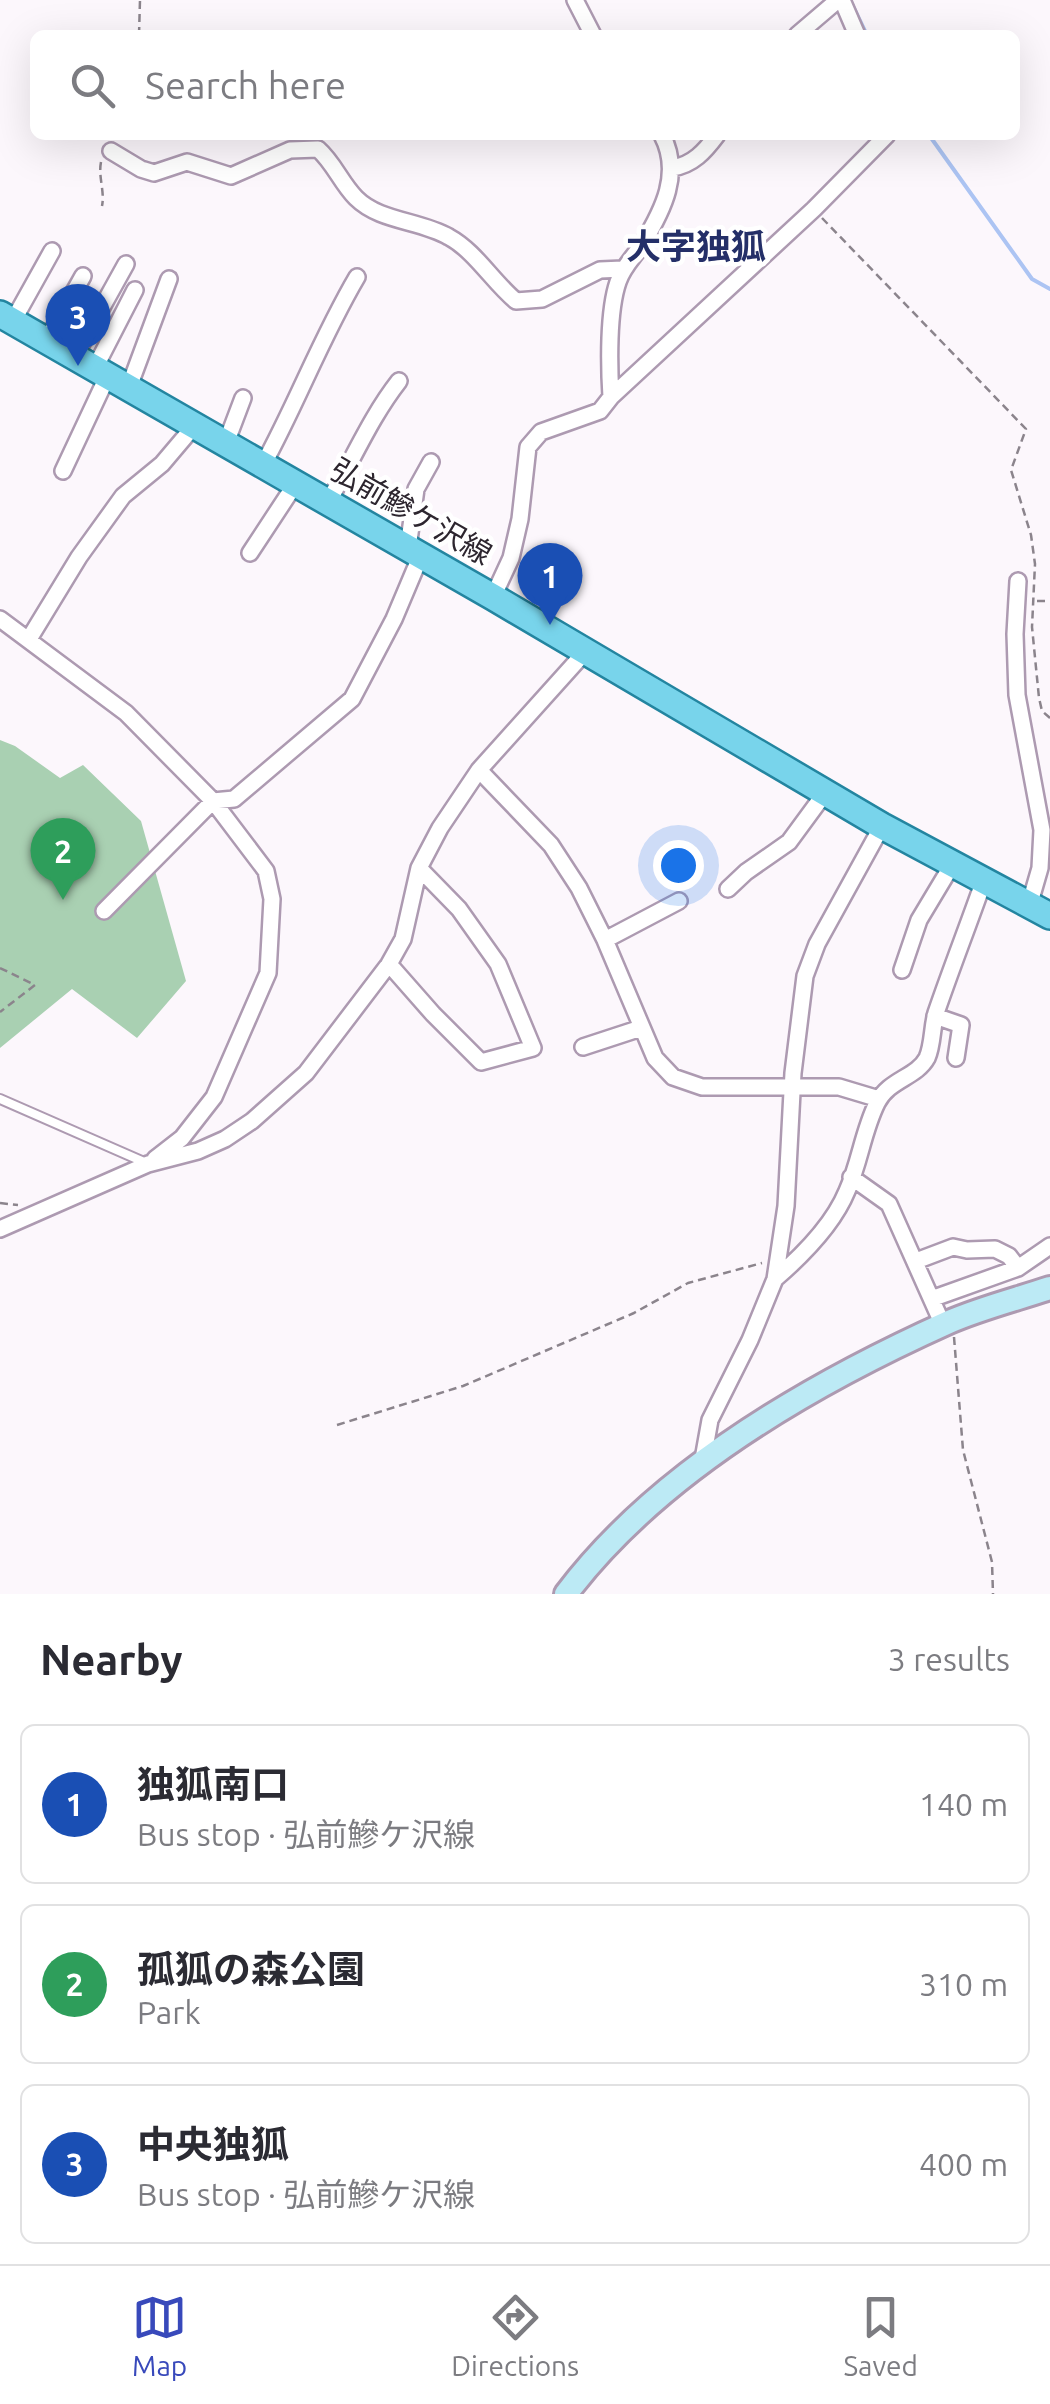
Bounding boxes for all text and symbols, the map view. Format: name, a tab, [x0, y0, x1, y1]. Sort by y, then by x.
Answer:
search box	[30, 30, 1020, 140]
icon: search	[65, 58, 120, 113]
text: Search here	[145, 64, 346, 106]
district label: 大字独狐	[626, 226, 766, 266]
pin: 3	[46, 284, 110, 366]
street label: 弘前鰺ケ沢線	[325, 451, 498, 571]
pin: 1	[518, 542, 582, 625]
pin: 2	[30, 818, 96, 900]
your location	[653, 840, 704, 891]
text: Nearby	[40, 1636, 183, 1683]
text: 3 results	[888, 1641, 1010, 1677]
text: 独狐南口	[137, 1763, 289, 1805]
text: 1	[65, 1786, 84, 1822]
text: 140 m	[919, 1786, 1008, 1822]
text: Bus stop · 弘前鰺ケ沢線	[137, 1816, 475, 1852]
text: 孤狐の森公園	[137, 1948, 365, 1990]
text: 2	[65, 1966, 84, 2002]
text: 310 m	[919, 1966, 1008, 2002]
text: Park	[137, 1994, 201, 2030]
text: 中央独狐	[137, 2123, 289, 2165]
text: 3	[65, 2146, 84, 2182]
text: 400 m	[919, 2146, 1008, 2182]
text: Bus stop · 弘前鰺ケ沢線	[137, 2176, 475, 2212]
tab: Map	[132, 2290, 187, 2381]
tab: Directions	[451, 2290, 579, 2381]
tab: Saved	[843, 2290, 918, 2381]

